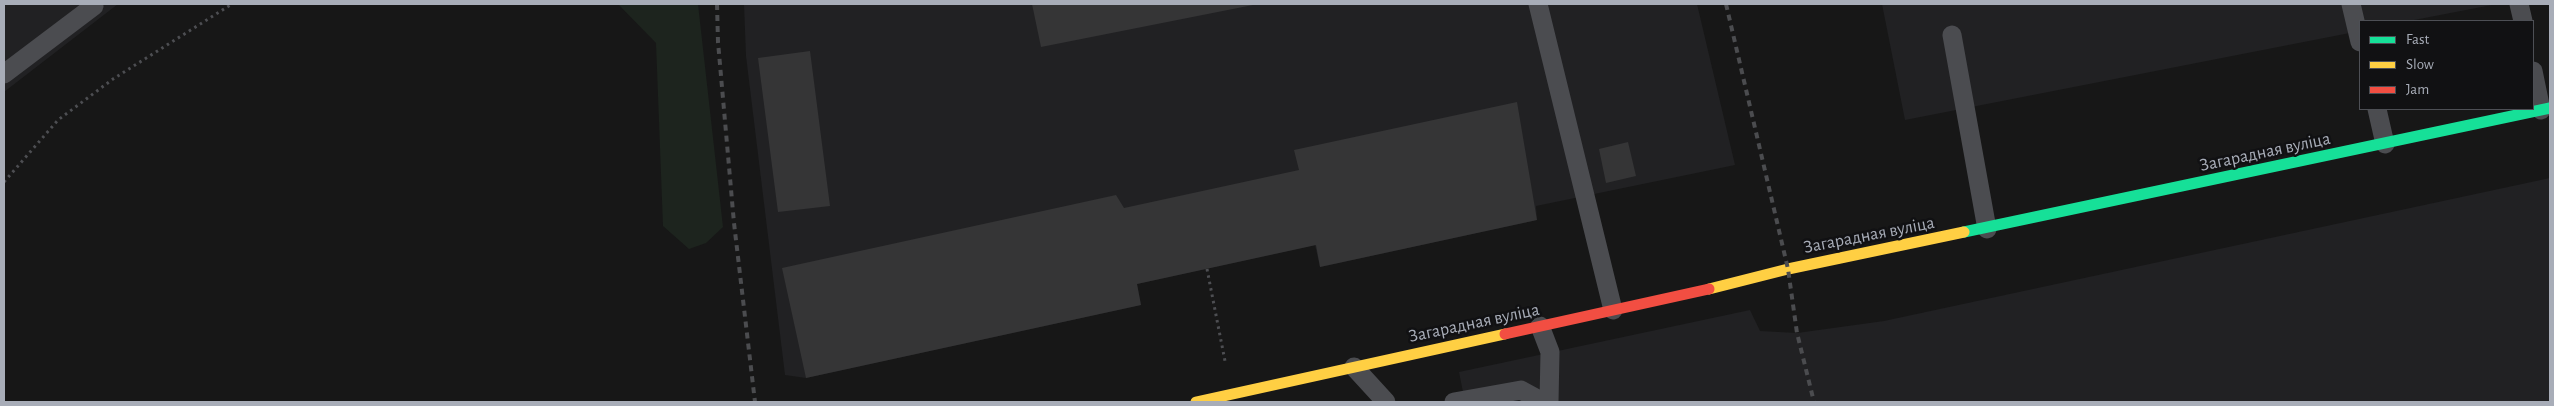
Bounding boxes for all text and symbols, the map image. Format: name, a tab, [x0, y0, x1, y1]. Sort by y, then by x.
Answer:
legend	[2359, 20, 2534, 110]
text: Fast	[2406, 32, 2429, 47]
text: Slow	[2406, 57, 2434, 72]
text: Jam	[2406, 82, 2429, 97]
street label: Загарадная вуліца	[2198, 128, 2332, 176]
street label: Загарадная вуліца	[1802, 212, 1936, 258]
street label: Загарадная вуліца	[1407, 299, 1541, 347]

